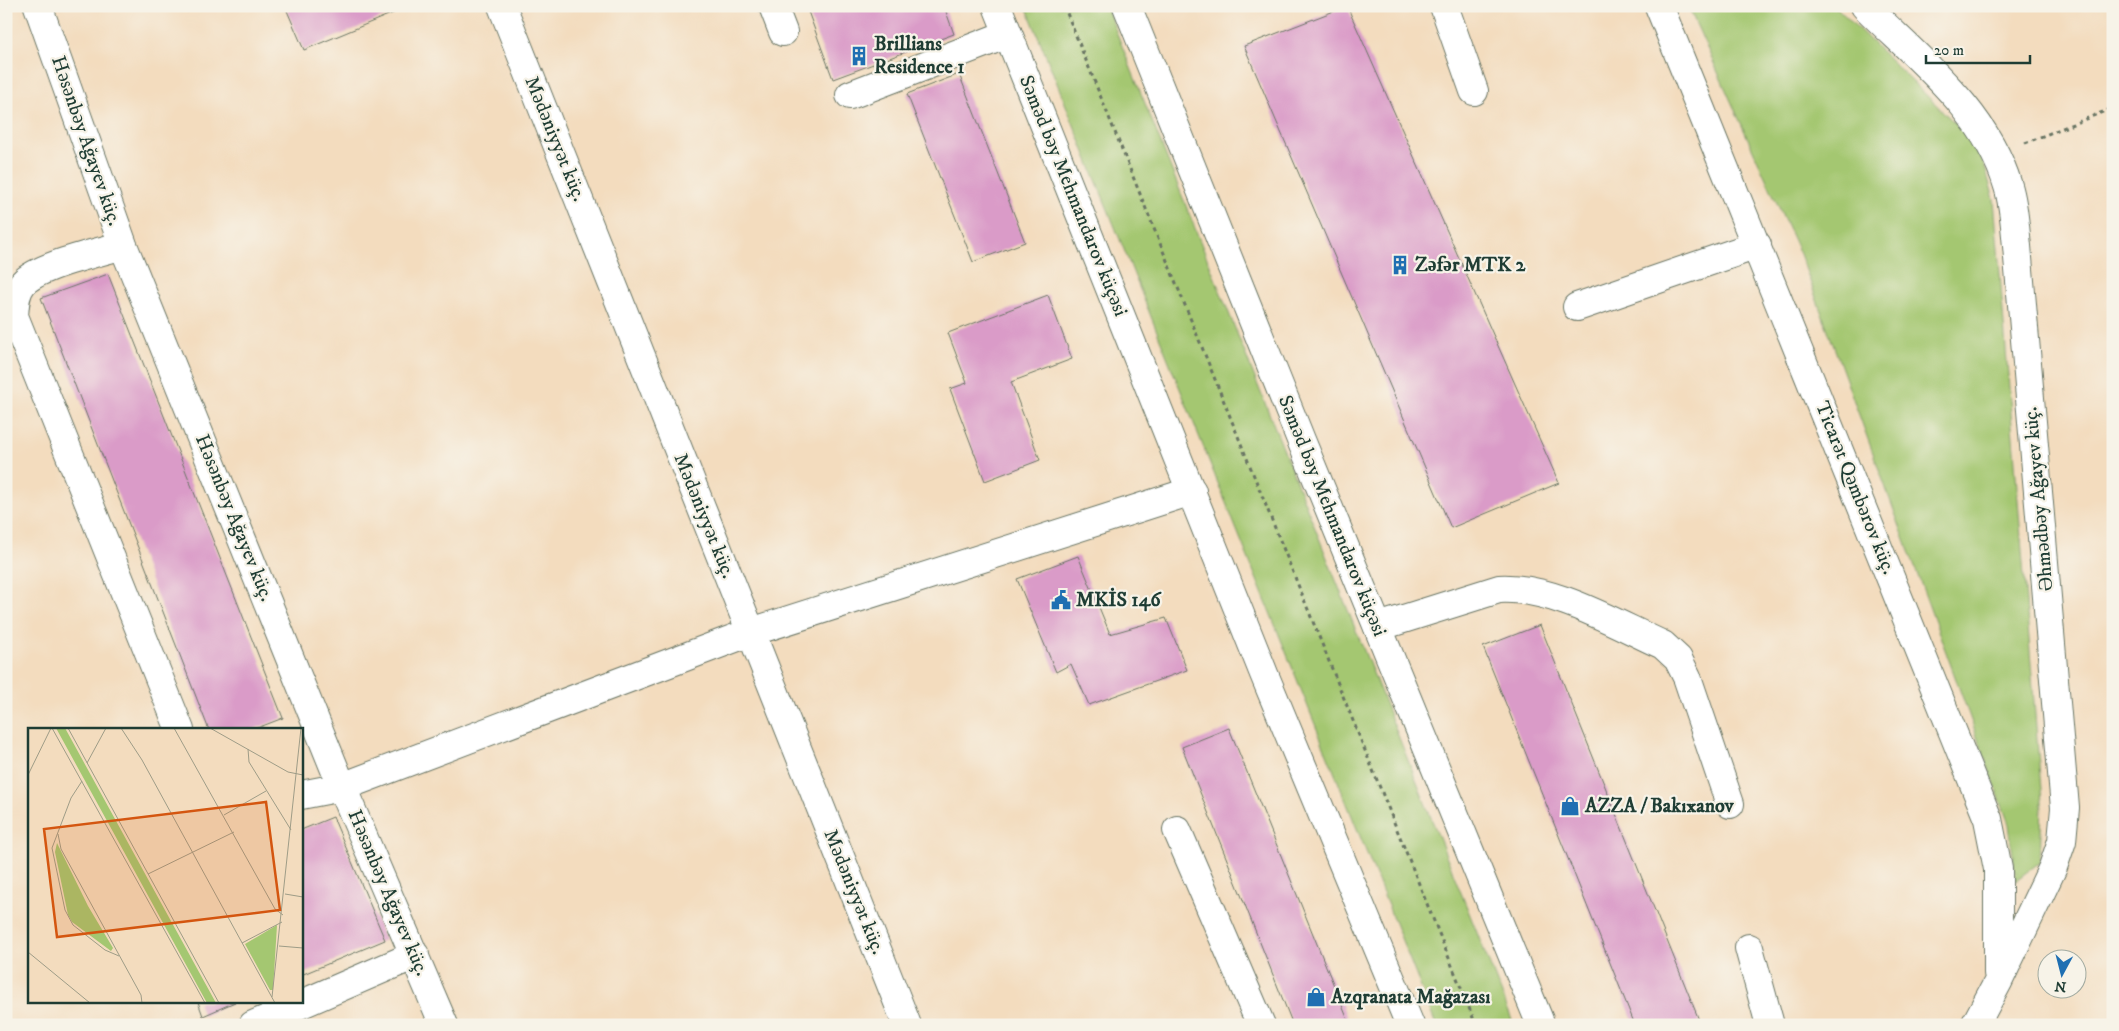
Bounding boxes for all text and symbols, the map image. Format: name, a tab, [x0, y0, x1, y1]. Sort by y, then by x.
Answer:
place label: Brillians Residence 1	[874, 32, 965, 80]
scale bar	[1926, 32, 2030, 64]
text: 20 m	[1934, 41, 1964, 60]
building icon: Brillians Residence 1	[848, 45, 870, 67]
street label: Həsənbəy Ağayev küç.	[45, 53, 127, 229]
street label: Səməd bəy Mehmandarov küçəsi	[1013, 72, 1133, 320]
street label: Mədəniyyət küç.	[518, 73, 592, 205]
place label: Zəfər MTK 2	[1415, 253, 1526, 278]
building icon: Zəfər MTK 2	[1389, 254, 1411, 276]
street label: Səməd bəy Mehmandarov küçəsi	[1272, 392, 1392, 640]
street label: Ticarət Qəmbərov küç.	[1809, 398, 1901, 578]
street label: Əhmədbəy Ağayev küç.	[2018, 406, 2060, 592]
street label: Həsənbəy Ağayev küç.	[189, 431, 279, 605]
street label: Mədəniyyət küç.	[667, 450, 741, 582]
place label: MKİS 146	[1076, 587, 1162, 613]
public building icon: MKİS 146	[1050, 589, 1072, 611]
inset map	[28, 728, 302, 1004]
place label: AZZA / Bakıxanov	[1584, 794, 1735, 819]
shop icon: AZZA / Bakıxanov	[1559, 795, 1581, 817]
street label: Həsənbəy Ağayev küç.	[342, 806, 434, 980]
street label: Mədəniyyət küç.	[817, 826, 891, 958]
north arrow	[2036, 948, 2086, 998]
text: N	[2053, 976, 2067, 996]
place label: Azqranata Mağazası	[1330, 985, 1490, 1010]
shop icon: Azqranata Mağazası	[1305, 986, 1327, 1008]

